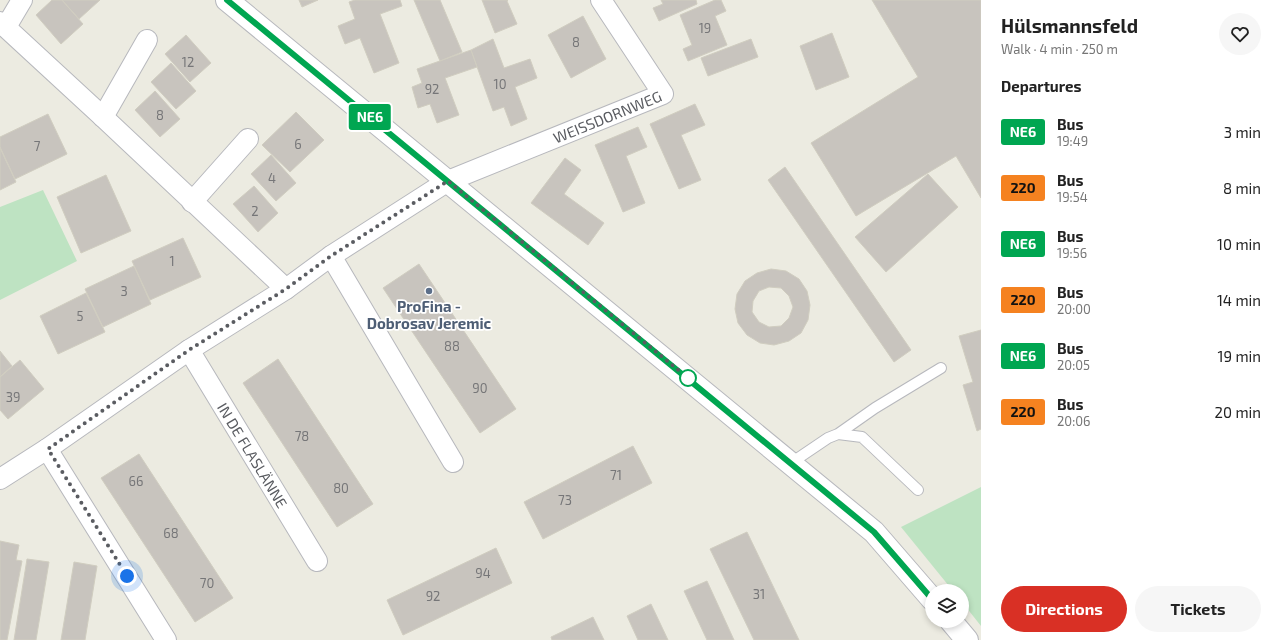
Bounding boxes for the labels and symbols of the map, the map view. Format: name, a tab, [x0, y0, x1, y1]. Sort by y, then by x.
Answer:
house number: 19	[699, 20, 711, 36]
house number: 8	[572, 34, 580, 50]
house number: 12	[182, 54, 194, 70]
house number: 10	[493, 76, 507, 92]
house number: 92	[425, 81, 439, 97]
street label: WEISSDORNWEG	[550, 87, 664, 147]
line badge: NE6	[347, 104, 393, 130]
house number: 8	[156, 107, 164, 123]
house number: 6	[294, 136, 302, 152]
house number: 7	[34, 138, 41, 154]
house number: 4	[268, 170, 276, 186]
house number: 2	[251, 203, 259, 219]
house number: 1	[169, 253, 175, 269]
house number: 3	[120, 283, 128, 299]
marker: ProFina - Dobrosav Jeremic	[424, 286, 434, 296]
place label: ProFina - Dobrosav Jeremic	[367, 297, 492, 332]
house number: 5	[77, 308, 84, 324]
house number: 88	[444, 338, 460, 354]
unlabelled marker	[679, 369, 697, 387]
house number: 90	[472, 380, 488, 396]
house number: 39	[6, 389, 20, 405]
street label: IN DE FLASLÄNNE	[214, 399, 292, 511]
house number: 78	[295, 428, 309, 444]
house number: 71	[610, 467, 622, 483]
house number: 66	[129, 473, 143, 489]
house number: 80	[333, 480, 349, 496]
house number: 73	[558, 492, 572, 508]
house number: 68	[163, 525, 179, 541]
house number: 94	[475, 565, 491, 581]
your location	[117, 566, 137, 586]
house number: 70	[200, 575, 214, 591]
house number: 31	[753, 586, 765, 602]
house number: 92	[426, 588, 440, 604]

